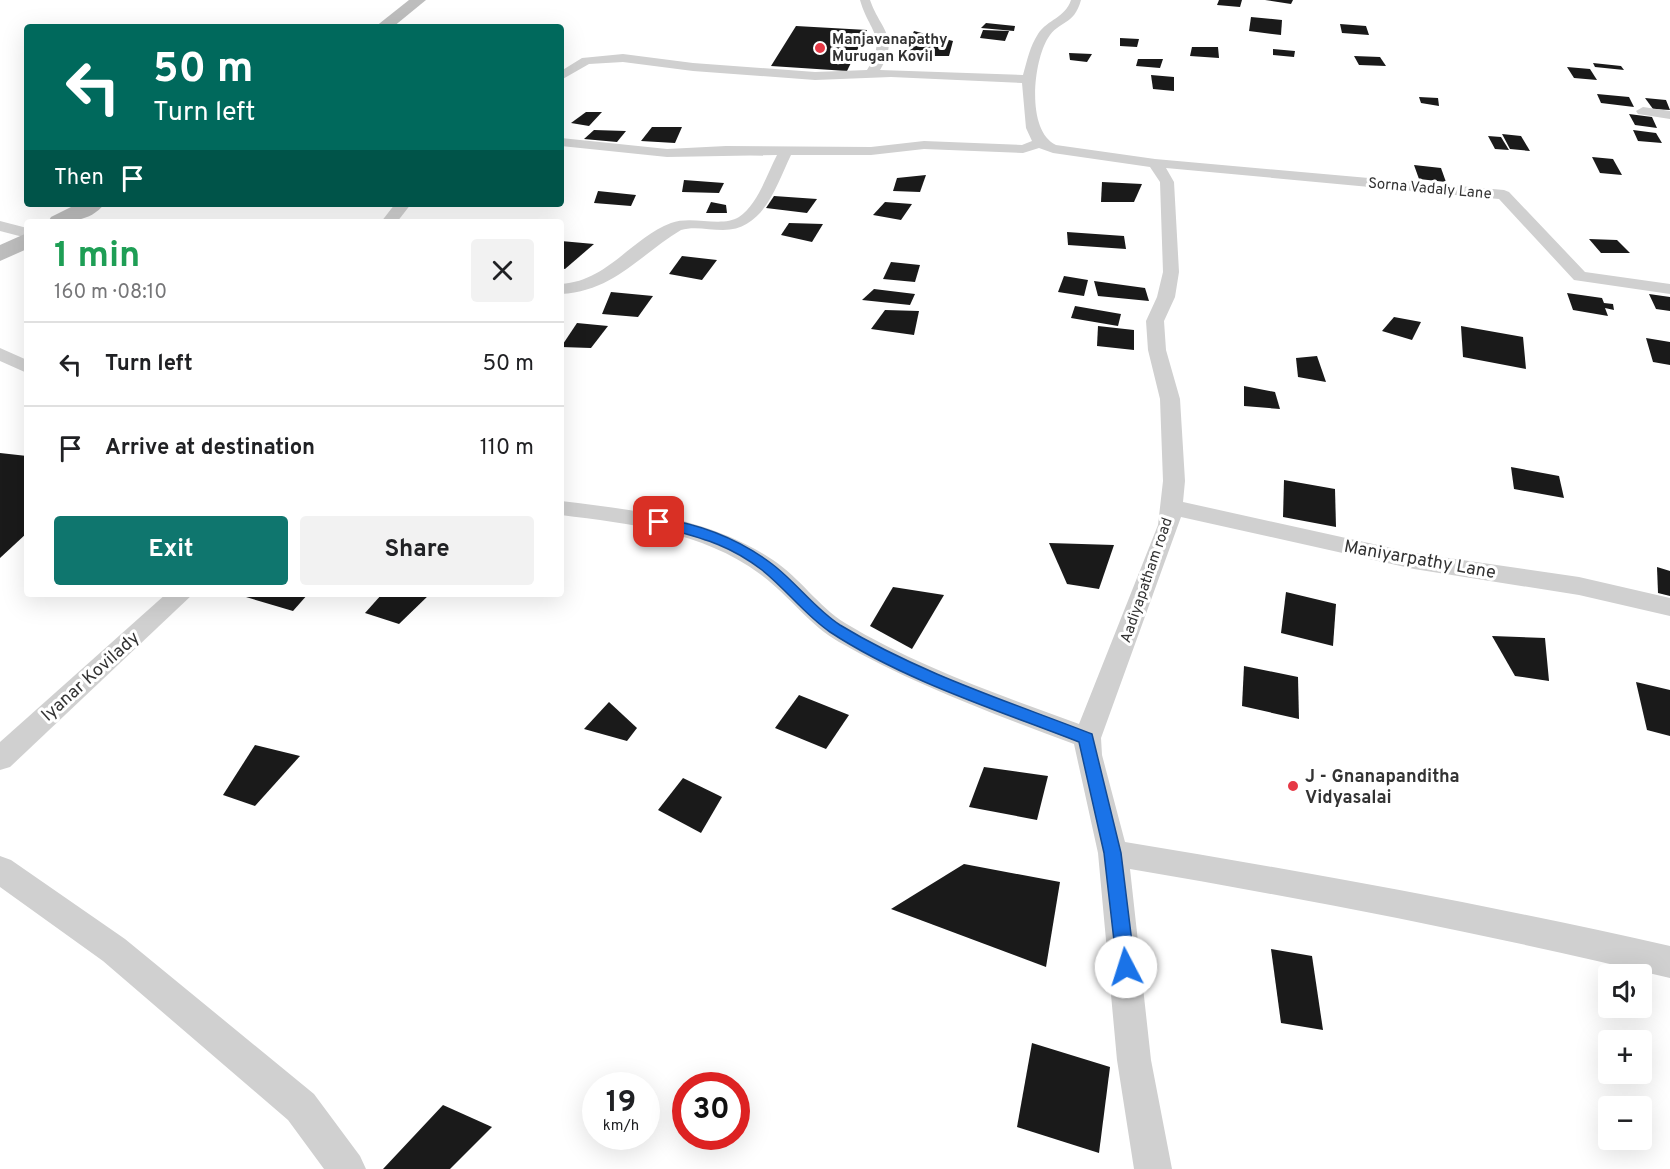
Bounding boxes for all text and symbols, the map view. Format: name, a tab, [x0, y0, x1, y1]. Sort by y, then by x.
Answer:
place label: Manjavanapathy Murugan Kovil	[832, 31, 948, 67]
marker: Manjavanapathy Murugan Kovil	[813, 41, 827, 55]
text: 50 m	[153, 44, 254, 97]
icon: left	[54, 48, 132, 126]
text: Turn left	[153, 96, 255, 130]
icon: arrive	[116, 162, 149, 195]
text: Then	[54, 165, 104, 192]
street label: Sorna Vadaly Lane	[1367, 175, 1492, 204]
text: 1 min	[54, 234, 140, 280]
button: close	[471, 239, 534, 302]
text: 160 m · 08:10	[54, 280, 167, 306]
icon: left	[54, 348, 87, 381]
text: Turn left	[105, 351, 193, 378]
text: 50 m	[482, 351, 534, 378]
icon: arrive	[54, 432, 87, 465]
text: Arrive at destination	[105, 435, 315, 462]
text: 110 m	[480, 435, 534, 462]
pin	[633, 496, 684, 547]
icon: arrive	[642, 505, 675, 538]
street label: Aadiyapatham road	[1117, 515, 1178, 646]
button: Exit	[54, 516, 288, 585]
button: Share	[300, 516, 534, 585]
street label: Maniyarpathy Lane	[1342, 536, 1498, 585]
street label: Iyanar Kovilady	[37, 627, 145, 727]
place label: J - Gnanapanditha Vidyasalai	[1305, 766, 1460, 810]
marker: J - Gnanapanditha Vidyasalai	[1286, 779, 1300, 793]
position arrow	[1094, 935, 1158, 999]
map controls	[1598, 964, 1652, 1150]
button: sound	[1598, 964, 1652, 1018]
button: +	[1598, 1030, 1652, 1084]
speed limit sign: 30	[672, 1072, 750, 1150]
text: 19	[606, 1085, 636, 1122]
button: −	[1598, 1096, 1652, 1150]
text: km/h	[603, 1117, 639, 1136]

